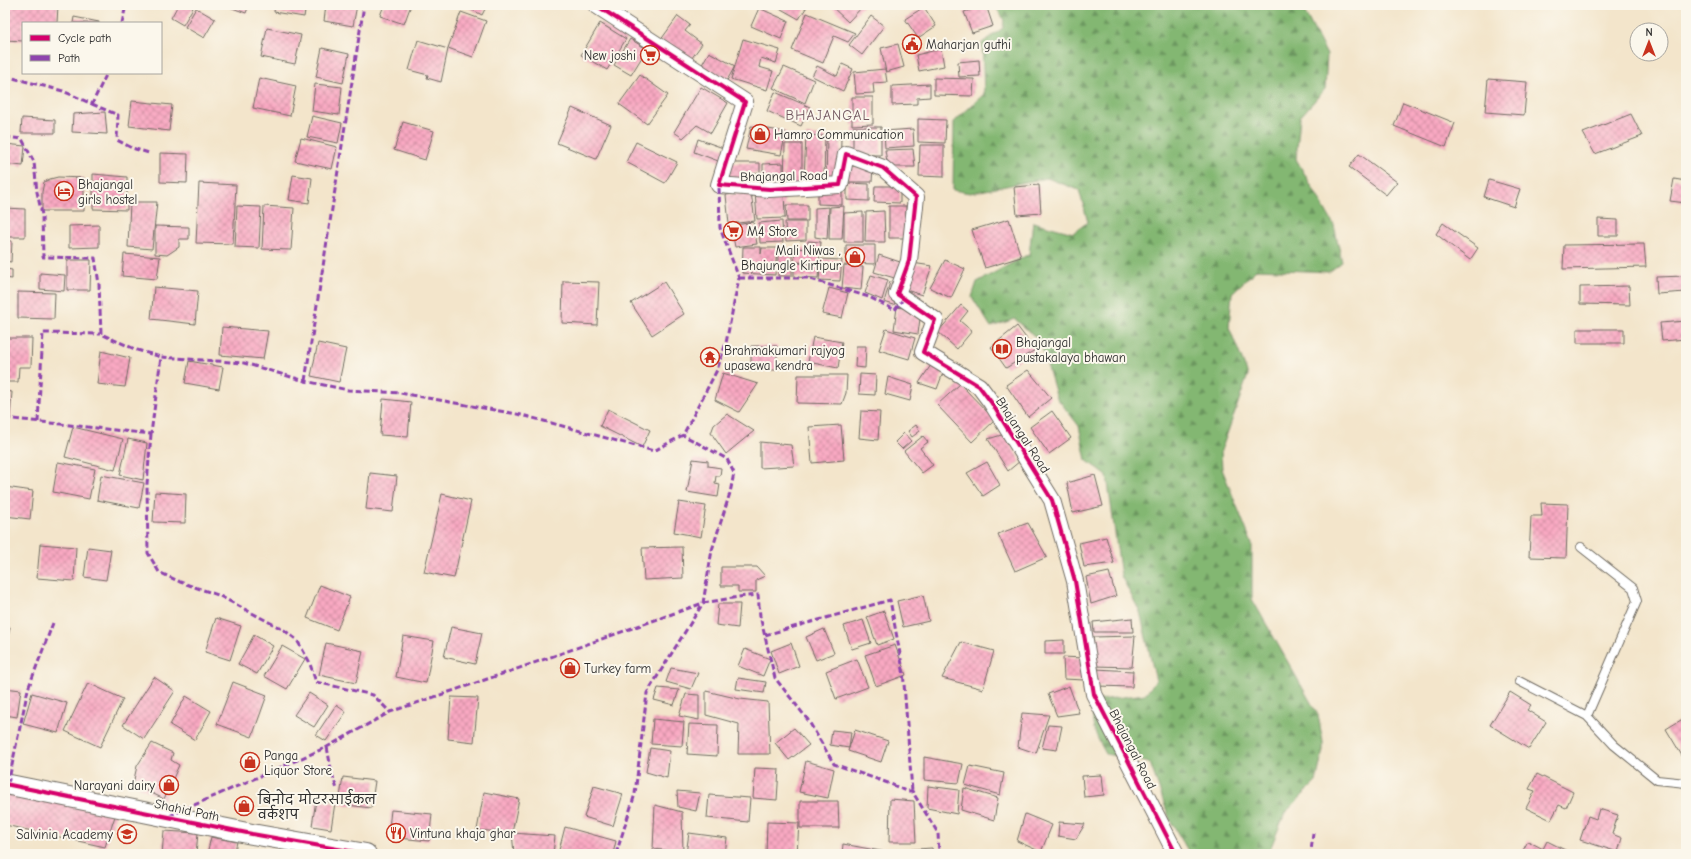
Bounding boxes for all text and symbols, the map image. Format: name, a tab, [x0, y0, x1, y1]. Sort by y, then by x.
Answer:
legend	[22, 22, 162, 74]
north arrow	[1629, 22, 1669, 62]
text: N	[1645, 26, 1653, 39]
text: Cycle path	[58, 31, 111, 45]
public building icon: Maharjan guthi	[901, 33, 923, 55]
place label: Maharjan guthi	[926, 37, 1011, 52]
supermarket icon: New joshi	[639, 44, 661, 66]
place label: New joshi	[584, 48, 636, 63]
text: Path	[58, 51, 80, 65]
district label: BHAJANGAL	[786, 107, 870, 124]
shop icon: Hamro Communication	[749, 123, 771, 145]
place label: Hamro Communication	[774, 127, 904, 142]
street label: Bhajangal Road	[740, 168, 828, 184]
place label: Bhajangal girls hostel	[78, 177, 137, 207]
hotel icon: Bhajangal girls hostel	[53, 180, 75, 202]
supermarket icon: M4 Store	[722, 220, 744, 242]
place label: M4 Store	[747, 224, 798, 239]
place label: Mali Niwas , Bhajungle Kirtipur	[741, 243, 842, 273]
shop icon: Mali Niwas , Bhajungle Kirtipur	[844, 246, 866, 268]
place label: Bhajangal pustakalaya bhawan	[1016, 335, 1126, 365]
library icon: Bhajangal pustakalaya bhawan	[991, 338, 1013, 360]
place label: Brahmakumari rajyog upasewa kendra	[724, 343, 845, 373]
temple icon: Brahmakumari rajyog upasewa kendra	[699, 346, 721, 368]
street label: Bhajangal Road	[993, 394, 1053, 476]
shop icon: Turkey farm	[559, 657, 581, 679]
place label: Turkey farm	[584, 661, 651, 676]
street label: Bhajangal Road	[1106, 707, 1160, 791]
place label: Panga Liquor Store	[264, 748, 332, 778]
shop icon: Panga Liquor Store	[239, 751, 261, 773]
shop icon: Narayani dairy	[158, 774, 180, 796]
place label: Narayani dairy	[74, 778, 155, 793]
place label: बिनोद मोटरसाईकल वर्कशप	[257, 789, 377, 822]
shop icon: बिनोद मोटरसाईकल वर्कशप	[233, 795, 255, 817]
street label: Shahid Path	[153, 796, 221, 824]
restaurant icon: Vintuna khaja ghar	[385, 822, 407, 844]
school or university icon: Salvinia Academy	[116, 823, 138, 845]
place label: Vintuna khaja ghar	[410, 826, 516, 841]
place label: Salvinia Academy	[16, 827, 113, 842]

